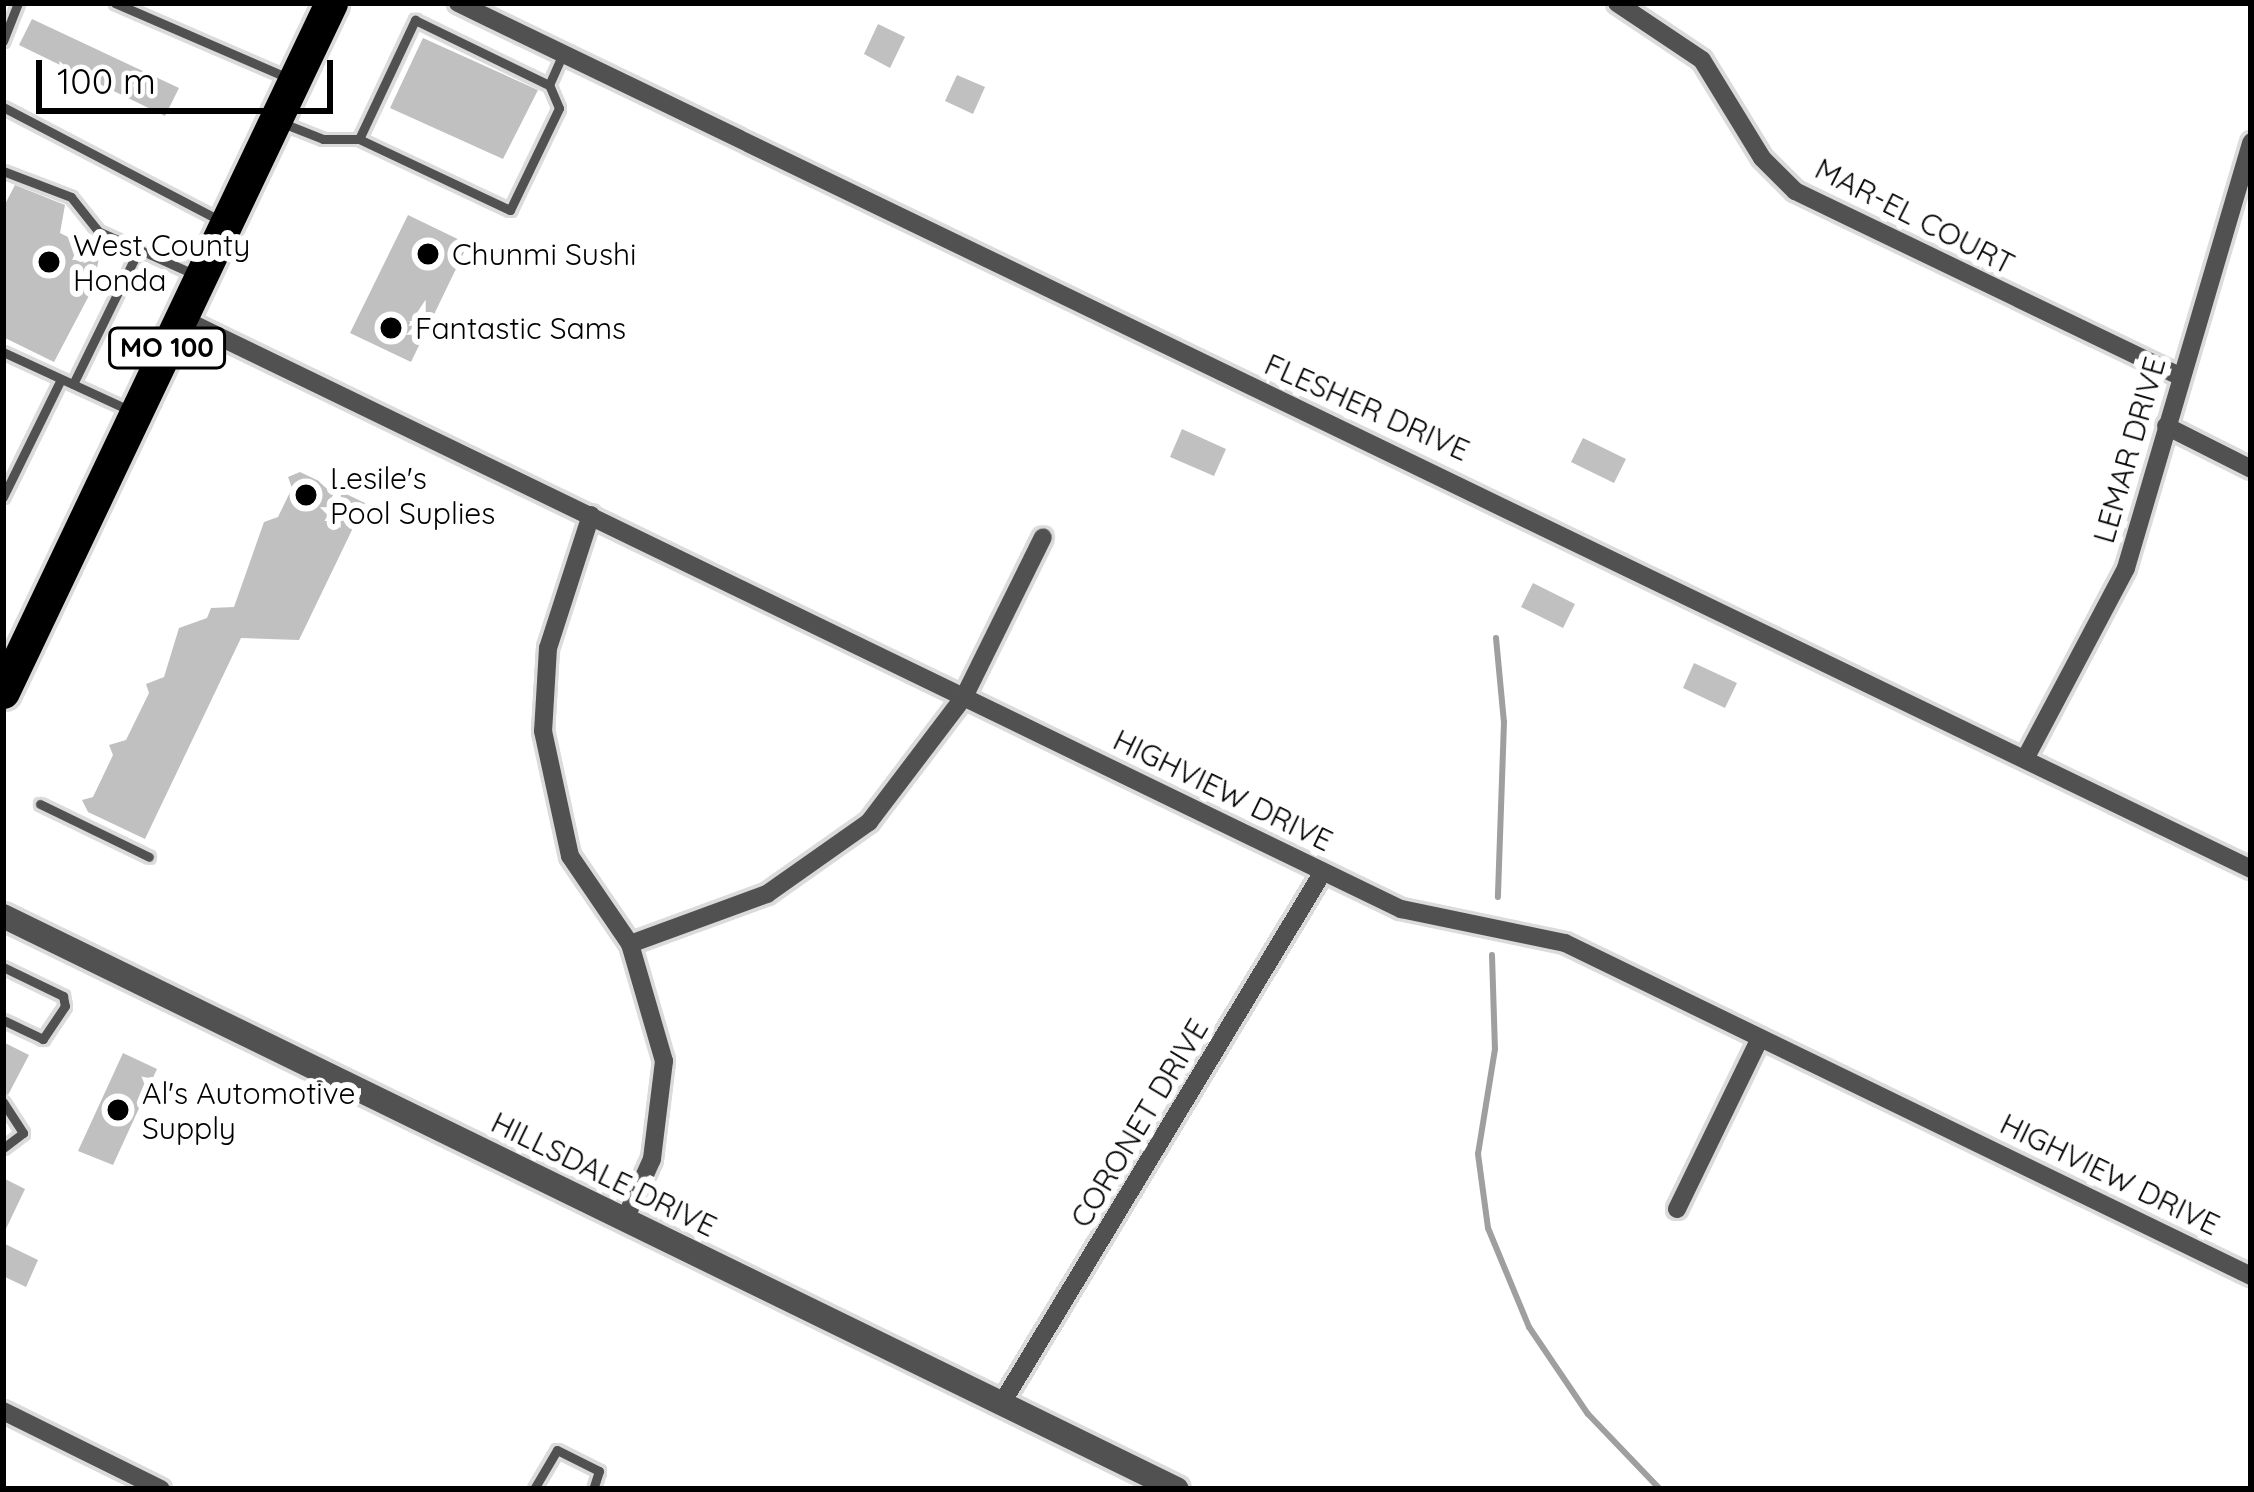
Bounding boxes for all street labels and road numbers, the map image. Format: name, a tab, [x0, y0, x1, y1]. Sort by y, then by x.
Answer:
street label: MAR-EL COURT	[1809, 150, 2021, 282]
road number: MO 100	[107, 327, 227, 369]
street label: FLESHER DRIVE	[1259, 346, 1475, 468]
street label: LEMAR DRIVE	[2085, 353, 2173, 547]
street label: HIGHVIEW DRIVE	[1108, 721, 1338, 859]
street label: CORONET DRIVE	[1063, 1012, 1215, 1234]
street label: HILLSDALE DRIVE	[486, 1104, 722, 1244]
street label: HIGHVIEW DRIVE	[1995, 1105, 2225, 1243]

